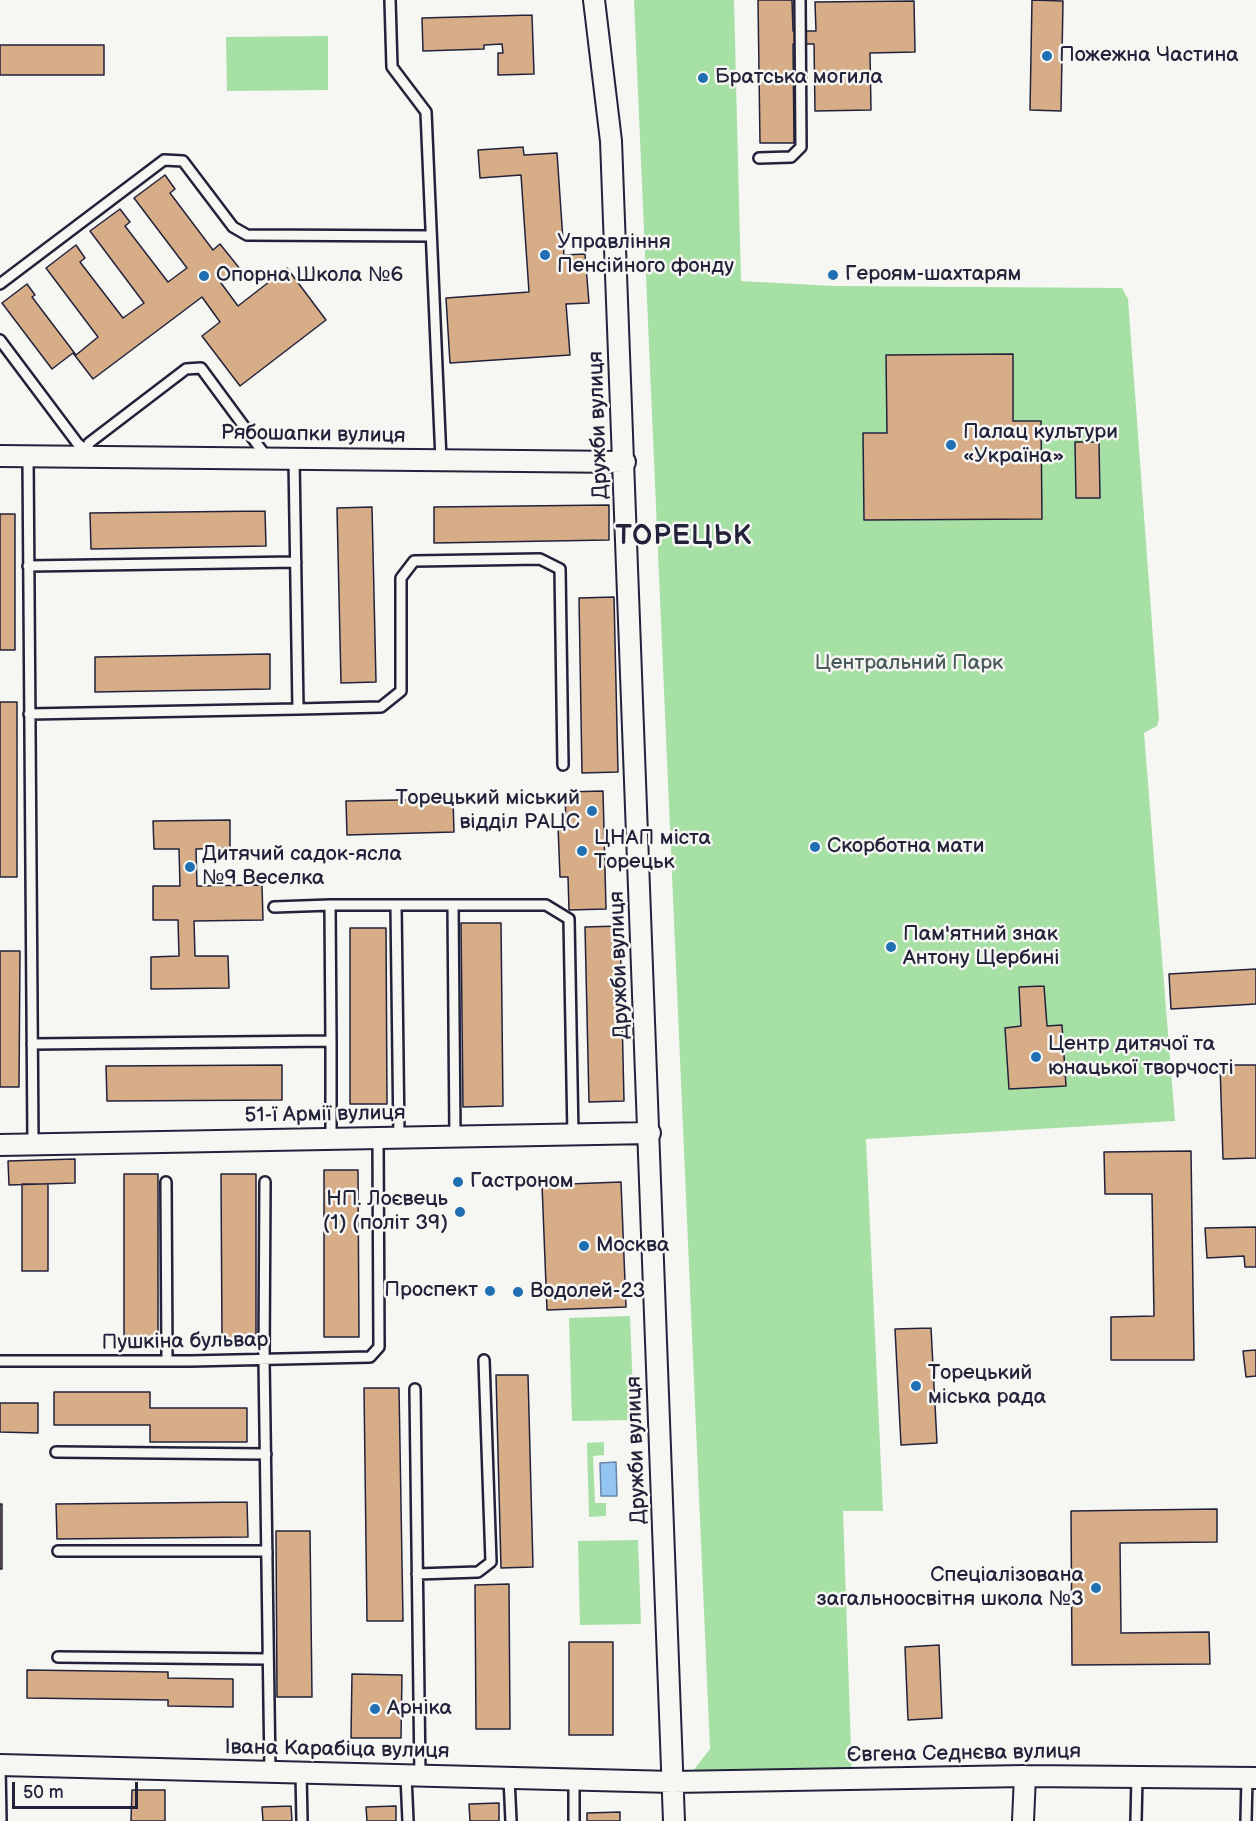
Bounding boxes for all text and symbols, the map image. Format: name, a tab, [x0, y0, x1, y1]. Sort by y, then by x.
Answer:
place label: Пожежна Частина	[1059, 43, 1239, 69]
marker: Пожежна Частина	[1040, 49, 1054, 63]
place label: Братська мoгила	[715, 65, 883, 91]
marker: Братська мoгила	[696, 71, 710, 85]
place label: Управління Пенсійного фонду	[557, 230, 734, 280]
marker: Управління Пенсійного фонду	[538, 248, 552, 262]
place label: Героям-шахтарям	[845, 262, 1021, 288]
place label: Опорна Школа №6	[216, 263, 403, 289]
marker: Героям-шахтарям	[826, 268, 840, 282]
marker: Опорна Школа №6	[197, 269, 211, 283]
street label: Дружби вулиця	[584, 350, 614, 500]
place label: Палац культури «Україна»	[963, 420, 1118, 470]
street label: Рябошапки вулиця	[220, 421, 406, 449]
marker: Палац культури «Україна»	[944, 438, 958, 452]
district label: ТОРЕЦЬК	[615, 521, 753, 553]
park label: Центральний Парк	[815, 651, 1003, 677]
place label: Торецький міський відділ РАЦС	[395, 786, 580, 836]
marker: Торецький міський відділ РАЦС	[585, 804, 599, 818]
place label: ЦНАП міста Торецьк	[594, 826, 711, 876]
place label: Скорботна мати	[827, 834, 984, 860]
marker: Скорботна мати	[808, 840, 822, 854]
place label: Дитячий садок-ясла №9 Веселка	[202, 842, 402, 892]
marker: ЦНАП міста Торецьк	[575, 844, 589, 858]
marker: Дитячий садок-ясла №9 Веселка	[183, 860, 197, 874]
street label: Дружби вулиця	[605, 890, 635, 1040]
place label: Пам'ятний знак Антону Щербині	[903, 922, 1059, 972]
marker: Пам'ятний знак Антону Щербині	[884, 940, 898, 954]
place label: Центр дитячої та юнацької творчості	[1048, 1032, 1234, 1082]
marker: Центр дитячої та юнацької творчості	[1029, 1050, 1043, 1064]
street label: 51-ї Армії вулиця	[244, 1101, 406, 1129]
place label: Гастроном	[470, 1169, 574, 1195]
marker: Гастроном	[451, 1175, 465, 1189]
place label: НП. Лоєвець (1) (політ 39)	[323, 1187, 448, 1237]
marker: НП. Лоєвець (1) (політ 39)	[453, 1205, 467, 1219]
place label: Москва	[596, 1233, 669, 1259]
marker: Москва	[577, 1239, 591, 1253]
place label: Проспект	[384, 1278, 478, 1304]
place label: Водолей-23	[530, 1279, 645, 1305]
marker: Проспект	[483, 1284, 497, 1298]
marker: Водолей-23	[511, 1285, 525, 1299]
street label: Пушкіна бульвар	[101, 1328, 269, 1356]
place label: Торецький міська рада	[928, 1361, 1046, 1411]
street label: Дружби вулиця	[622, 1375, 652, 1525]
marker: Торецький міська рада	[909, 1379, 923, 1393]
place label: Спеціалізована загальноосвітня школа №3	[817, 1563, 1084, 1613]
marker: Спеціалізована загальноосвітня школа №3	[1089, 1581, 1103, 1595]
place label: Арніка	[387, 1696, 452, 1722]
marker: Арніка	[368, 1702, 382, 1716]
street label: Івана Карабіца вулиця	[224, 1735, 450, 1765]
street label: Євгена Седнєва вулиця	[847, 1739, 1081, 1769]
scale bar	[15, 1770, 141, 1808]
text: 50 m	[23, 1782, 64, 1803]

